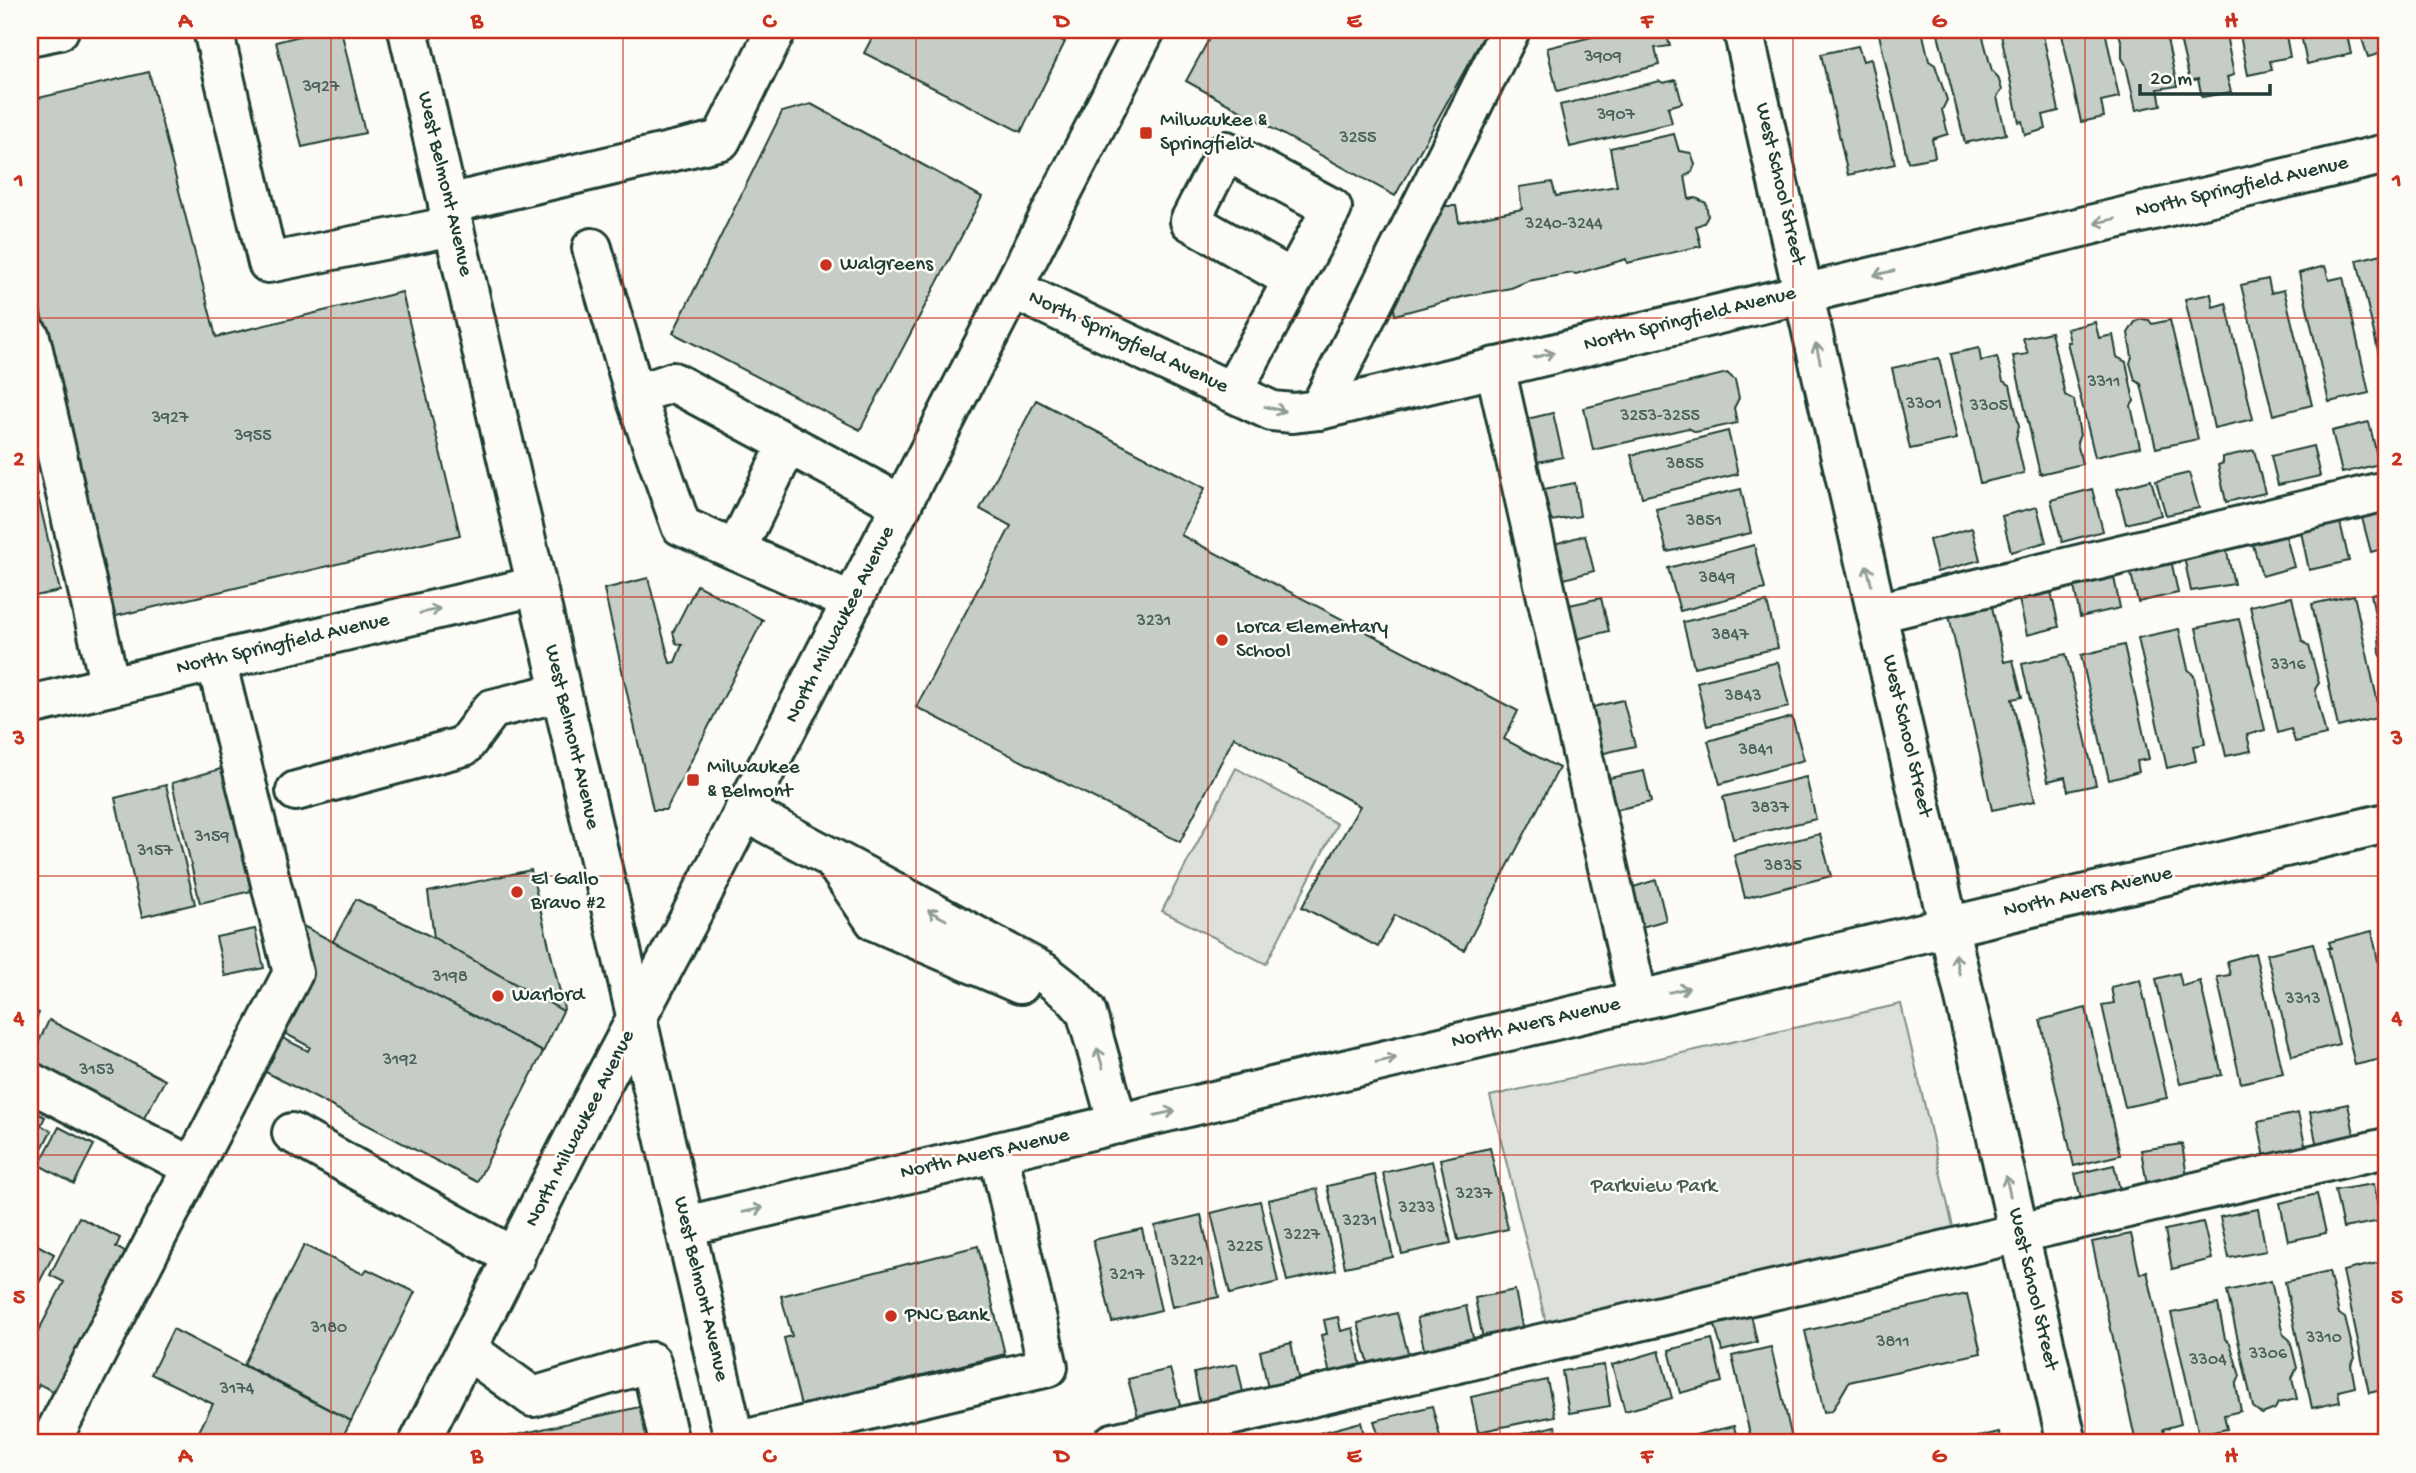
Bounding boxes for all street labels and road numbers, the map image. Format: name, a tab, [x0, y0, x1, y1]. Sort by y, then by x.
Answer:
street label: West Belmont Avenue	[411, 89, 478, 280]
street label: West School Street	[1748, 101, 1810, 270]
street label: North Springfield Avenue	[2133, 151, 2352, 225]
street label: North Springfield Avenue	[1581, 281, 1800, 358]
street label: North Springfield Avenue	[1024, 286, 1233, 401]
street label: North Milwaukee Avenue	[780, 521, 902, 728]
street label: North Springfield Avenue	[174, 608, 393, 682]
street label: West Belmont Avenue	[538, 642, 605, 833]
street label: West School Street	[1875, 653, 1937, 822]
street label: North Avers Avenue	[2001, 861, 2176, 925]
street label: North Avers Avenue	[1449, 992, 1624, 1056]
street label: North Milwaukee Avenue	[520, 1025, 642, 1232]
street label: North Avers Avenue	[898, 1123, 1073, 1187]
street label: West Belmont Avenue	[667, 1194, 734, 1385]
street label: West School Street	[2001, 1206, 2063, 1375]

